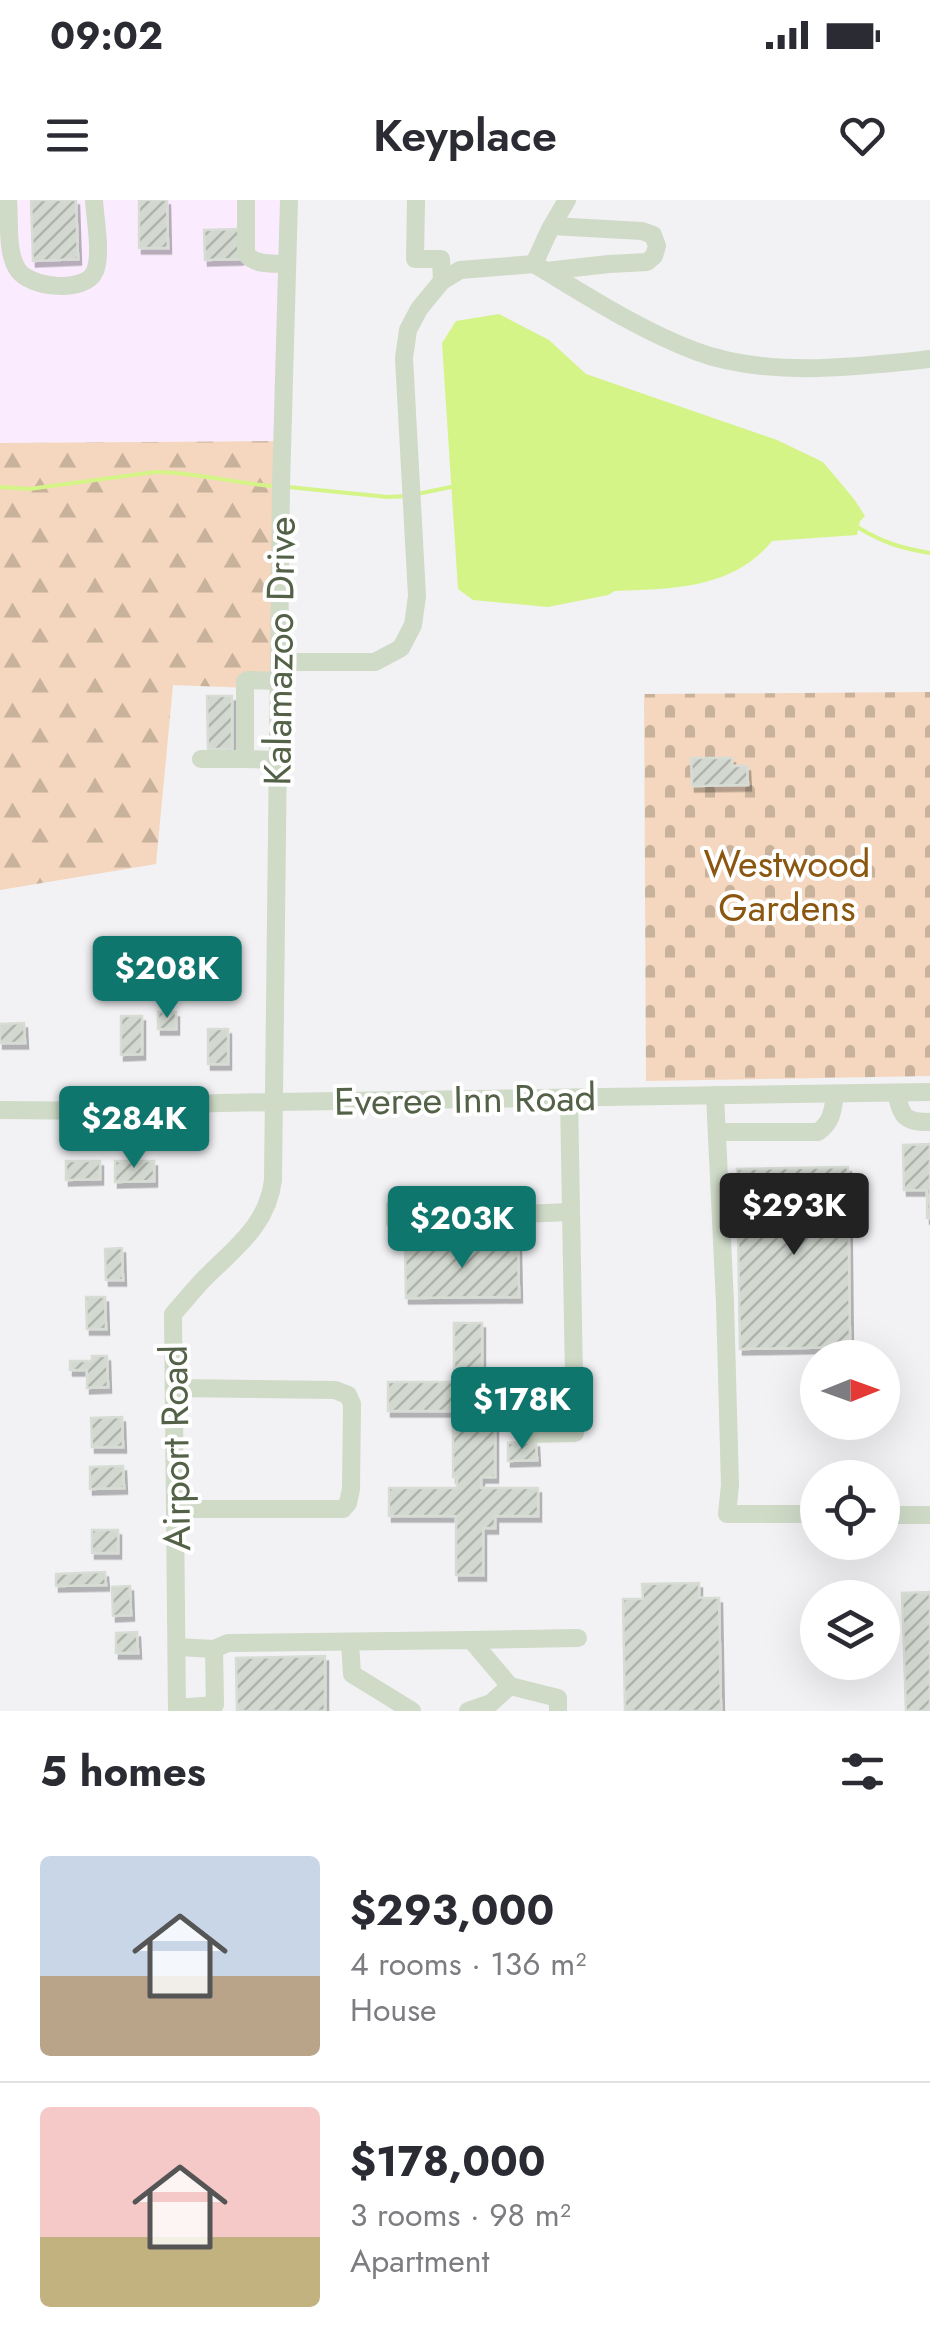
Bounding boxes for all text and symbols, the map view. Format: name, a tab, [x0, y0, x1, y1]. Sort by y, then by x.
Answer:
text: 09:02	[50, 8, 163, 63]
text: Keyplace	[373, 103, 557, 168]
icon: menu	[40, 108, 95, 163]
icon: heart	[835, 108, 890, 163]
street label: Kalamazoo Drive	[249, 516, 309, 786]
park label: Westwood Gardens	[703, 836, 871, 935]
pin: $208K	[97, 936, 237, 1021]
text: $208K	[115, 945, 219, 991]
street label: Everee Inn Road	[333, 1069, 597, 1129]
pin: $284K	[64, 1086, 204, 1171]
text: $284K	[81, 1095, 187, 1141]
pin: $293K	[724, 1173, 864, 1258]
text: $293K	[742, 1182, 846, 1228]
pin: $203K	[392, 1186, 532, 1271]
text: $203K	[410, 1195, 514, 1241]
north arrow	[800, 1340, 900, 1440]
map controls	[800, 1340, 900, 1680]
street label: Airport Road	[146, 1345, 204, 1551]
pin: $178K	[452, 1367, 592, 1452]
text: $178K	[473, 1376, 571, 1422]
button: locate	[800, 1460, 900, 1560]
button: layers	[800, 1580, 900, 1680]
text: 5 homes	[40, 1741, 206, 1802]
icon: filters	[835, 1744, 890, 1799]
text: $293,000	[350, 1880, 554, 1941]
icon: home	[120, 1896, 240, 2016]
text: 4 rooms · 136 m²	[350, 1941, 586, 1987]
text: House	[350, 1987, 437, 2033]
text: $178,000	[350, 2131, 546, 2192]
icon: home	[120, 2147, 240, 2267]
text: 3 rooms · 98 m²	[350, 2192, 571, 2238]
text: Apartment	[350, 2238, 489, 2284]

